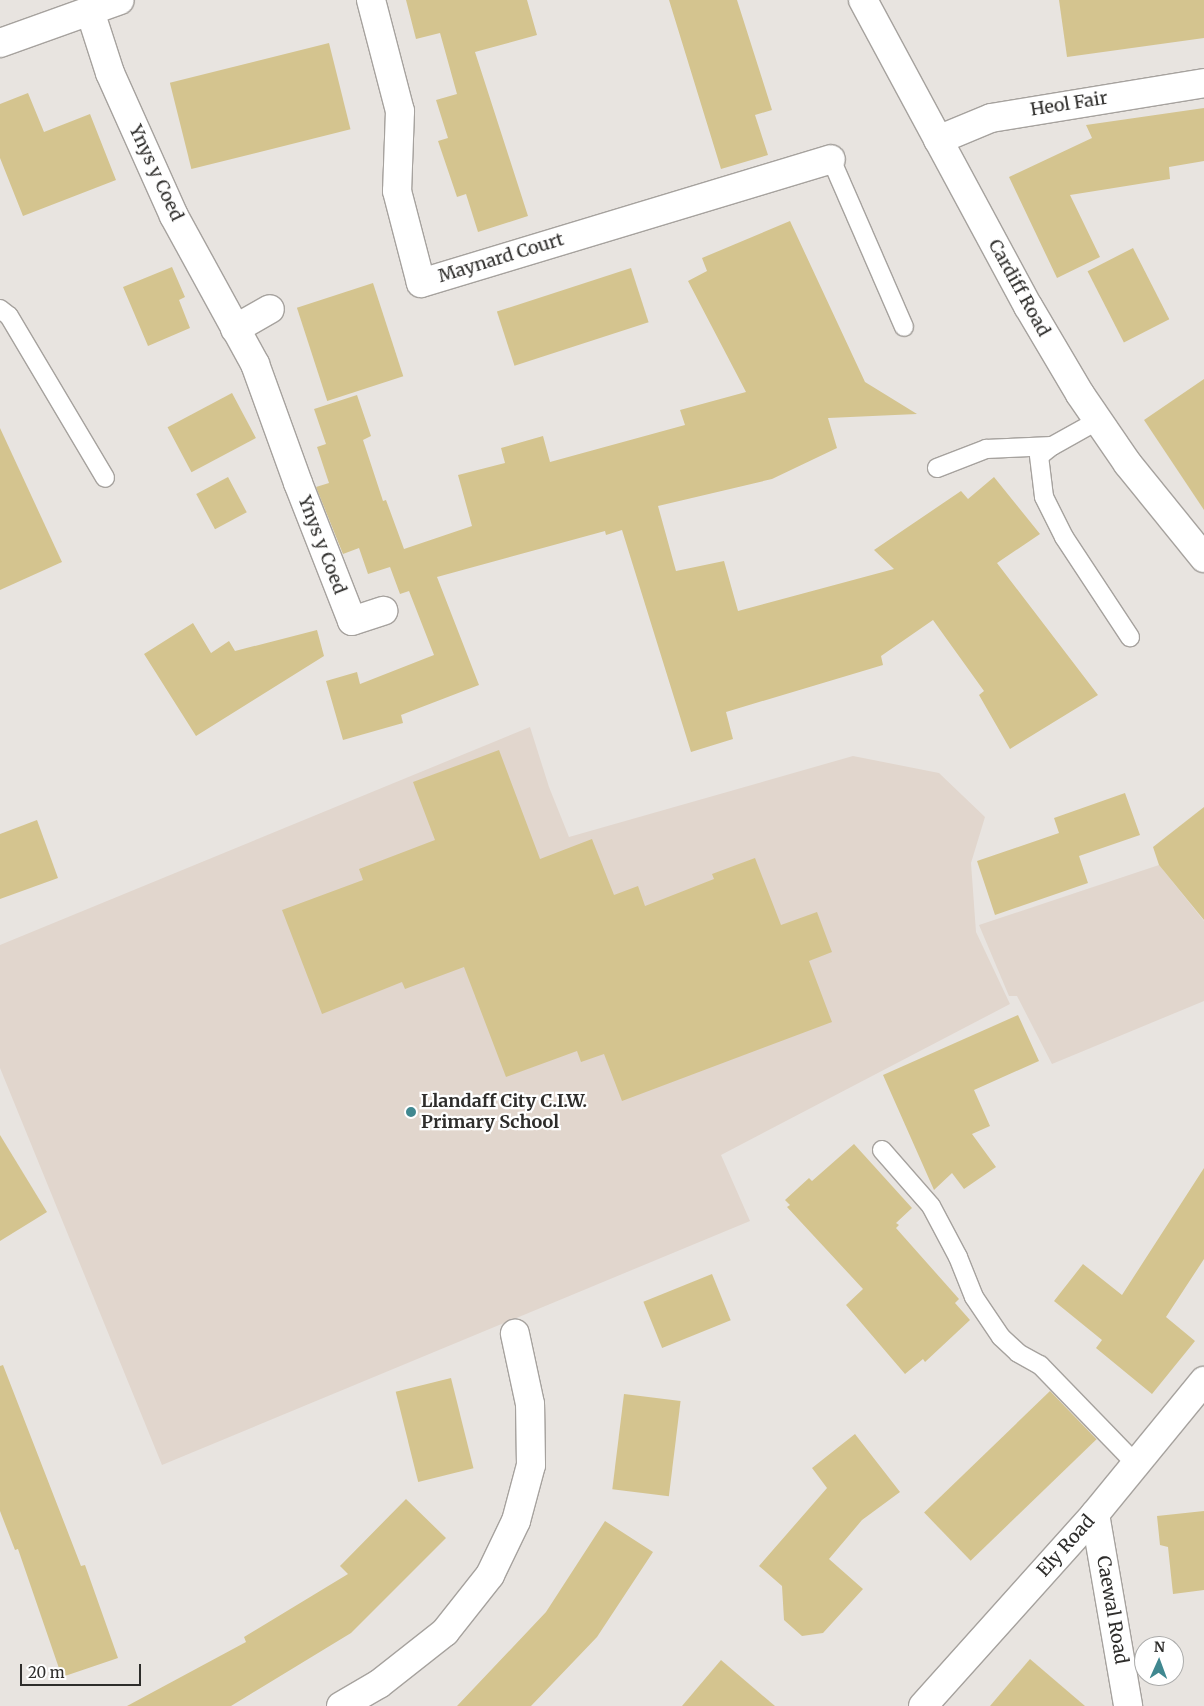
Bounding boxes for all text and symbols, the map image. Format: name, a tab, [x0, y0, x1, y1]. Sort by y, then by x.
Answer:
street label: Heol Fair	[1029, 87, 1109, 121]
street label: Ynys y Coed	[124, 122, 188, 224]
street label: Maynard Court	[436, 229, 566, 287]
street label: Cardiff Road	[983, 236, 1055, 340]
street label: Ynys y Coed	[293, 493, 351, 597]
place label: Llandaff City C.I.W. Primary School	[421, 1091, 587, 1134]
marker: Llandaff City C.I.W. Primary School	[405, 1106, 417, 1118]
street label: Ely Road	[1033, 1511, 1099, 1581]
street label: Caewal Road	[1092, 1554, 1132, 1666]
north arrow	[1134, 1636, 1184, 1686]
text: N	[1154, 1638, 1165, 1656]
scale bar	[22, 1654, 144, 1686]
text: 20 m	[28, 1663, 65, 1682]

